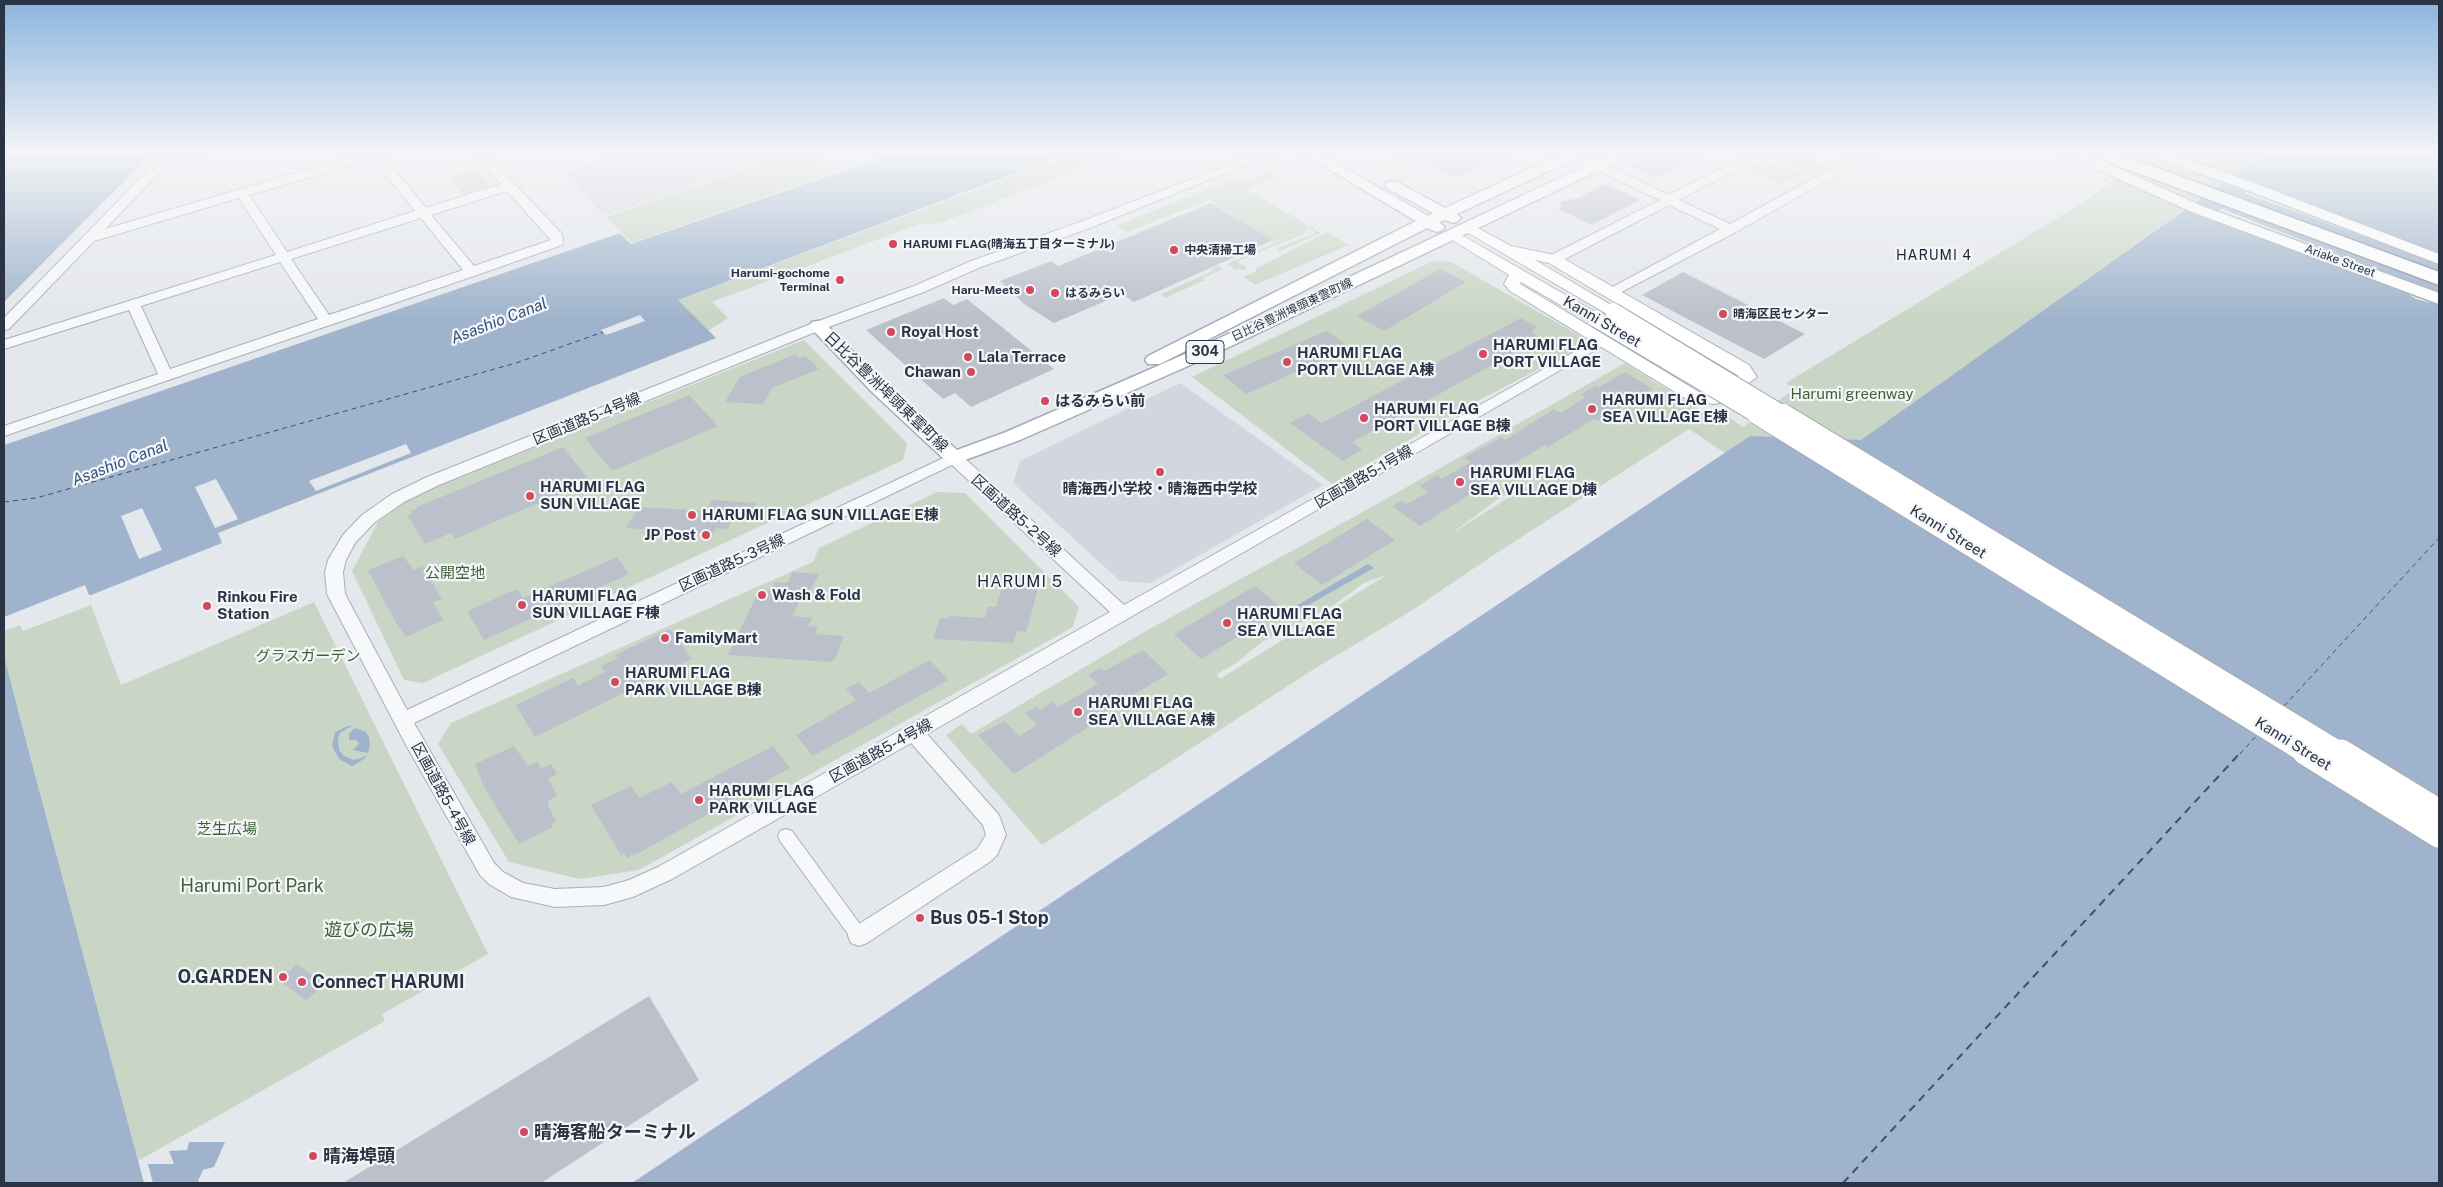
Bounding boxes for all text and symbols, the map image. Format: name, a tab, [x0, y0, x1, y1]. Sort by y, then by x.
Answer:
place label: HARUMI FLAG(晴海五丁目ターミナル)	[903, 237, 1115, 251]
marker: HARUMI FLAG(晴海五丁目ターミナル)	[887, 238, 899, 250]
street label: Ariake Street	[2303, 242, 2377, 280]
place label: 中央清掃工場	[1184, 243, 1256, 257]
marker: 中央清掃工場	[1168, 244, 1180, 256]
district label: HARUMI 4	[1895, 248, 1973, 264]
place label: Harumi-gochome Terminal	[731, 266, 830, 294]
marker: Harumi-gochome Terminal	[834, 274, 846, 286]
street label: 日比谷豊洲埠頭東雲町線	[1229, 276, 1355, 344]
place label: Haru-Meets	[951, 283, 1020, 297]
marker: Haru-Meets	[1024, 284, 1036, 296]
place label: はるみらい	[1065, 286, 1125, 300]
marker: はるみらい	[1049, 287, 1061, 299]
street label: Kanni Street	[1560, 292, 1644, 352]
water label: Asashio Canal	[448, 294, 550, 348]
place label: 晴海区民センター	[1733, 307, 1829, 321]
marker: 晴海区民センター	[1717, 308, 1729, 320]
place label: Royal Host	[901, 323, 979, 341]
marker: Royal Host	[885, 326, 897, 338]
street label: 日比谷豊洲埠頭東雲町線	[820, 328, 952, 456]
place label: HARUMI FLAG PORT VILLAGE	[1493, 336, 1601, 371]
road number: 304	[1186, 341, 1224, 364]
place label: HARUMI FLAG PORT VILLAGE A棟	[1297, 344, 1434, 379]
place label: Lala Terrace	[978, 348, 1066, 366]
marker: HARUMI FLAG PORT VILLAGE	[1477, 348, 1489, 360]
marker: Lala Terrace	[962, 351, 974, 363]
marker: HARUMI FLAG PORT VILLAGE A棟	[1281, 356, 1293, 368]
place label: Chawan	[904, 363, 961, 381]
marker: Chawan	[965, 366, 977, 378]
park label: Harumi greenway	[1791, 385, 1913, 403]
street label: 区画道路5-4号線	[530, 389, 644, 449]
place label: HARUMI FLAG SEA VILLAGE E棟	[1602, 391, 1728, 426]
place label: はるみらい前	[1055, 392, 1145, 410]
marker: はるみらい前	[1039, 395, 1051, 407]
place label: HARUMI FLAG PORT VILLAGE B棟	[1374, 400, 1511, 435]
marker: HARUMI FLAG SEA VILLAGE E棟	[1586, 403, 1598, 415]
marker: HARUMI FLAG PORT VILLAGE B棟	[1358, 412, 1370, 424]
water label: Asashio Canal	[69, 436, 171, 490]
street label: 区画道路5-1号線	[1312, 442, 1416, 512]
place label: HARUMI FLAG SEA VILLAGE D棟	[1470, 464, 1597, 499]
marker: 晴海西小学校・晴海西中学校	[1154, 466, 1166, 478]
street label: 区画道路5-2号線	[968, 471, 1064, 561]
marker: HARUMI FLAG SEA VILLAGE D棟	[1454, 476, 1466, 488]
place label: HARUMI FLAG SUN VILLAGE	[540, 478, 645, 513]
place label: 晴海西小学校・晴海西中学校	[1063, 480, 1257, 498]
marker: HARUMI FLAG SUN VILLAGE	[524, 490, 536, 502]
street label: Kanni Street	[1906, 501, 1990, 563]
place label: HARUMI FLAG SUN VILLAGE E棟	[702, 506, 939, 524]
marker: HARUMI FLAG SUN VILLAGE E棟	[686, 509, 698, 521]
place label: JP Post	[645, 526, 696, 544]
marker: JP Post	[700, 529, 712, 541]
street label: 区画道路5-3号線	[676, 531, 788, 595]
park label: 公開空地	[425, 564, 485, 582]
district label: HARUMI 5	[976, 572, 1064, 592]
place label: Wash & Fold	[772, 586, 861, 604]
place label: HARUMI FLAG SUN VILLAGE F棟	[532, 587, 660, 622]
place label: Rinkou Fire Station	[217, 588, 298, 623]
marker: Wash & Fold	[756, 589, 768, 601]
marker: HARUMI FLAG SUN VILLAGE F棟	[516, 599, 528, 611]
marker: Rinkou Fire Station	[201, 600, 213, 612]
place label: HARUMI FLAG SEA VILLAGE	[1237, 605, 1342, 640]
marker: HARUMI FLAG SEA VILLAGE	[1221, 617, 1233, 629]
place label: FamilyMart	[675, 629, 758, 647]
marker: FamilyMart	[659, 632, 671, 644]
park label: グラスガーデン	[256, 647, 360, 665]
place label: HARUMI FLAG PARK VILLAGE B棟	[625, 664, 762, 699]
marker: HARUMI FLAG PARK VILLAGE B棟	[609, 676, 621, 688]
place label: HARUMI FLAG SEA VILLAGE A棟	[1088, 694, 1215, 729]
marker: HARUMI FLAG SEA VILLAGE A棟	[1072, 706, 1084, 718]
street label: Kanni Street	[2251, 713, 2335, 775]
street label: 区画道路5-4号線	[826, 715, 936, 787]
street label: 区画道路5-4号線	[407, 739, 479, 849]
place label: HARUMI FLAG PARK VILLAGE	[709, 782, 817, 817]
marker: HARUMI FLAG PARK VILLAGE	[693, 794, 705, 806]
park label: 芝生広場	[197, 820, 257, 838]
park label: Harumi Port Park	[180, 875, 324, 897]
place label: Bus 05-1 Stop	[930, 907, 1049, 929]
marker: Bus 05-1 Stop	[914, 912, 926, 924]
park label: 遊びの広場	[324, 919, 414, 941]
place label: O.GARDEN	[178, 966, 273, 988]
marker: O.GARDEN	[277, 971, 289, 983]
place label: ConnecT HARUMI	[312, 971, 465, 993]
marker: ConnecT HARUMI	[296, 976, 308, 988]
place label: 晴海客船ターミナル	[534, 1121, 696, 1143]
marker: 晴海客船ターミナル	[518, 1126, 530, 1138]
place label: 晴海埠頭	[323, 1145, 395, 1167]
marker: 晴海埠頭	[307, 1150, 319, 1162]

